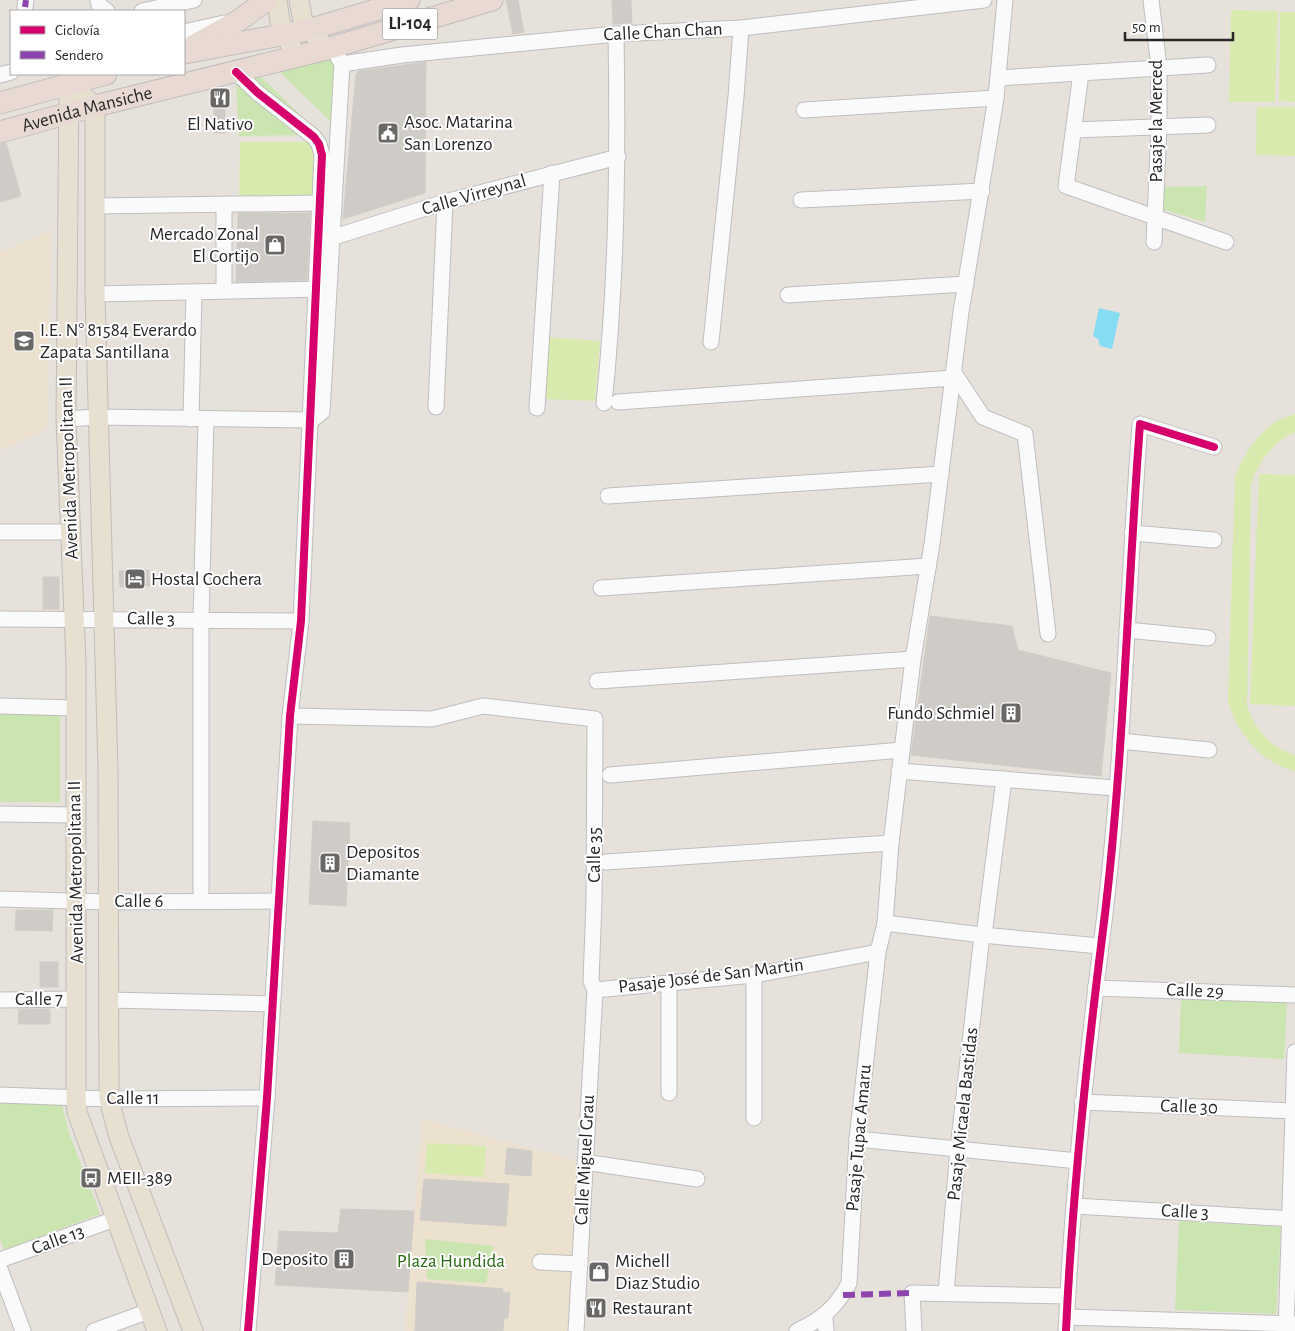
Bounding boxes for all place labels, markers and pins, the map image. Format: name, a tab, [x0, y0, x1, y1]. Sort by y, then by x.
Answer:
restaurant icon: El Nativo	[208, 86, 232, 110]
place label: Asoc. Matarina San Lorenzo	[404, 113, 513, 154]
place label: El Nativo	[187, 115, 253, 134]
public building icon: Asoc. Matarina San Lorenzo	[376, 121, 400, 145]
place label: Mercado Zonal El Cortijo	[149, 225, 259, 266]
shop icon: Mercado Zonal El Cortijo	[263, 233, 287, 257]
place label: I.E. N° 81584 Everardo Zapata Santillana	[40, 321, 197, 362]
school or university icon: I.E. N° 81584 Everardo Zapata Santillana	[12, 329, 36, 353]
hotel icon: Hostal Cochera	[123, 567, 147, 591]
place label: Hostal Cochera	[151, 570, 262, 589]
building icon: Fundo Schmiel	[999, 701, 1023, 725]
place label: Fundo Schmiel	[887, 704, 995, 723]
place label: Depositos Diamante	[346, 843, 420, 884]
building icon: Depositos Diamante	[318, 851, 342, 875]
bus stop icon: MEII-389	[79, 1166, 103, 1190]
place label: MEII-389	[107, 1169, 172, 1188]
building icon: Deposito	[332, 1247, 356, 1271]
place label: Deposito	[261, 1250, 328, 1269]
place label: Michell Diaz Studio	[615, 1252, 700, 1293]
shop icon: Michell Diaz Studio	[587, 1260, 611, 1284]
restaurant icon: Restaurant	[584, 1296, 608, 1320]
place label: Restaurant	[612, 1299, 692, 1318]

